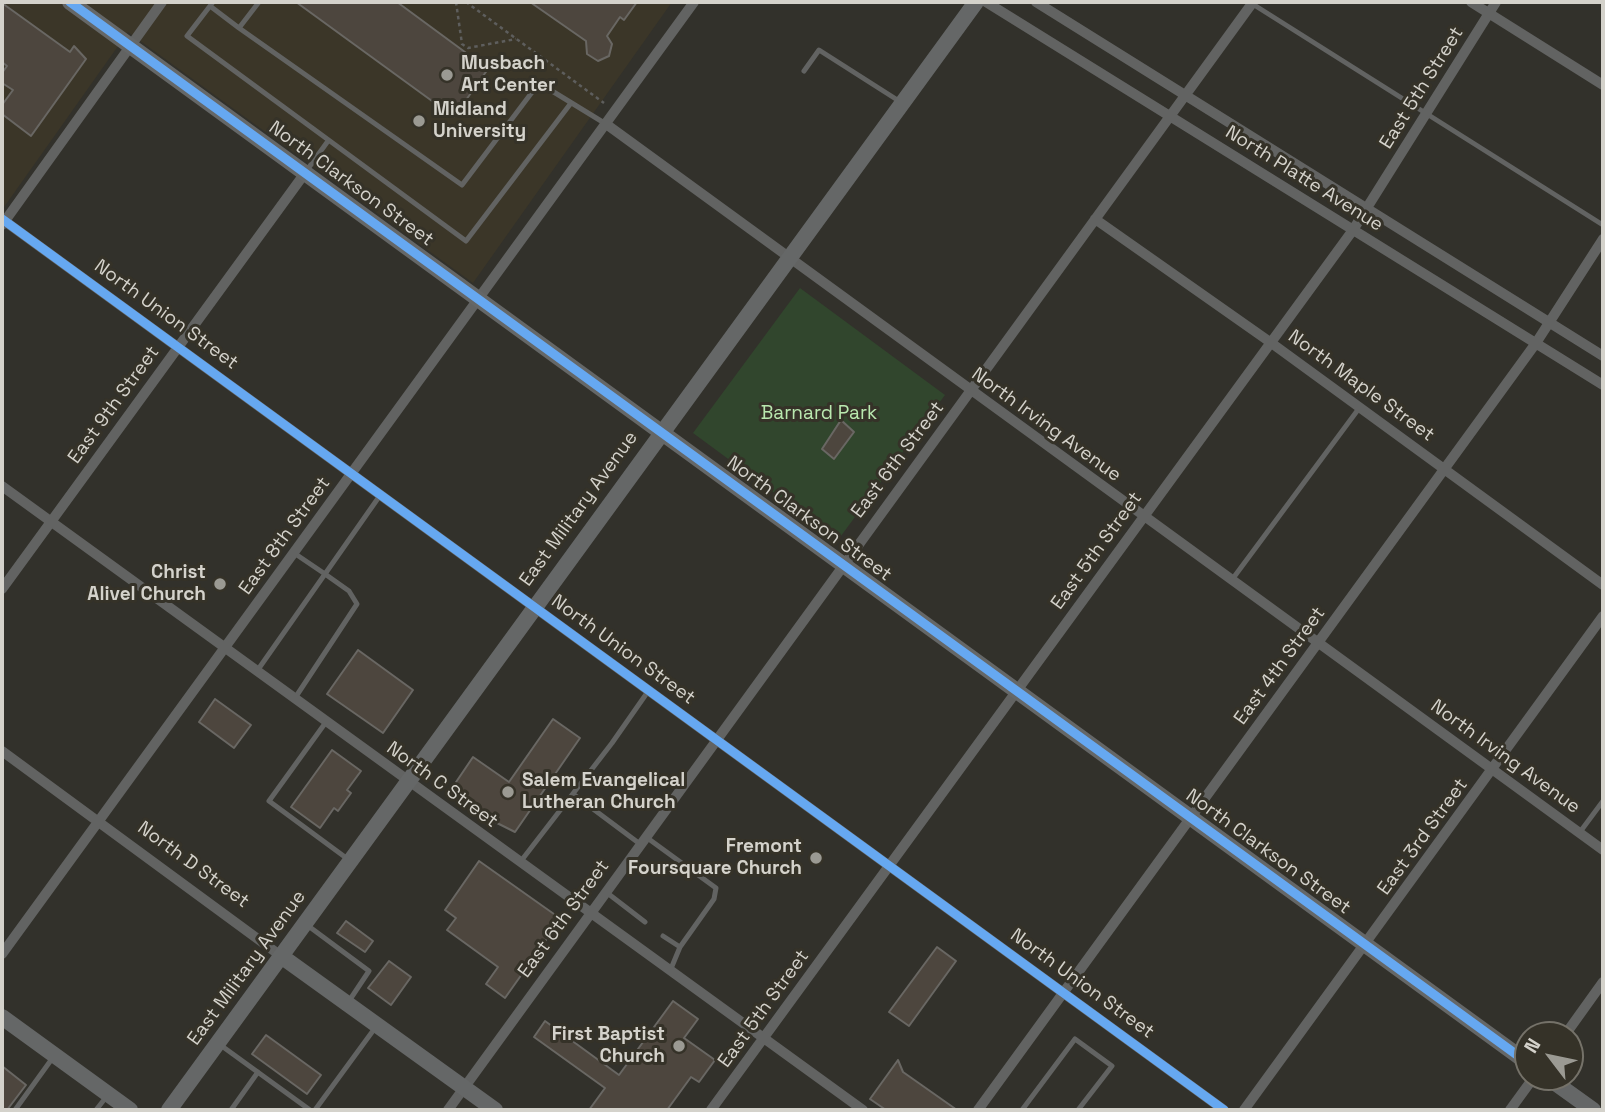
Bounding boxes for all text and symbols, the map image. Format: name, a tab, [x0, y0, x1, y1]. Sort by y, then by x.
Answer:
street label: East 5th Street	[1375, 23, 1469, 153]
place label: Musbach Art Center	[461, 53, 556, 97]
marker: Musbach Art Center	[439, 67, 455, 83]
place label: Midland University	[433, 99, 526, 143]
marker: Midland University	[411, 113, 427, 129]
street label: North Clarkson Street	[264, 117, 438, 251]
street label: North Platte Avenue	[1221, 121, 1387, 237]
street label: North Union Street	[90, 255, 242, 375]
street label: North Maple Street	[1283, 325, 1439, 447]
street label: East 9th Street	[64, 342, 164, 468]
street label: North Irving Avenue	[967, 363, 1125, 487]
street label: East 6th Street	[847, 397, 949, 523]
park label: Barnard Park	[761, 403, 877, 425]
street label: East Military Avenue	[515, 427, 643, 591]
street label: North Clarkson Street	[722, 452, 896, 586]
street label: East 8th Street	[235, 473, 335, 599]
street label: East 5th Street	[1047, 488, 1147, 614]
place label: Christ Alivel Church	[87, 562, 206, 606]
marker: Christ Alivel Church	[212, 576, 228, 592]
street label: North Union Street	[547, 590, 699, 710]
street label: East 4th Street	[1230, 603, 1330, 729]
street label: North Irving Avenue	[1426, 695, 1584, 819]
street label: North C Street	[382, 737, 502, 833]
place label: Salem Evangelical Lutheran Church	[522, 770, 685, 814]
street label: East 3rd Street	[1373, 774, 1473, 900]
marker: Salem Evangelical Lutheran Church	[500, 784, 516, 800]
street label: North Clarkson Street	[1181, 785, 1355, 919]
street label: North D Street	[133, 817, 253, 913]
place label: Fremont Foursquare Church	[628, 836, 802, 880]
marker: Fremont Foursquare Church	[808, 850, 824, 866]
street label: East 6th Street	[514, 856, 614, 982]
street label: East Military Avenue	[183, 886, 311, 1050]
street label: North Union Street	[1006, 924, 1158, 1044]
street label: East 5th Street	[714, 946, 814, 1072]
north arrow	[1514, 1021, 1584, 1091]
place label: First Baptist Church	[552, 1024, 665, 1068]
text: N	[1518, 1034, 1546, 1058]
marker: First Baptist Church	[671, 1038, 687, 1054]

